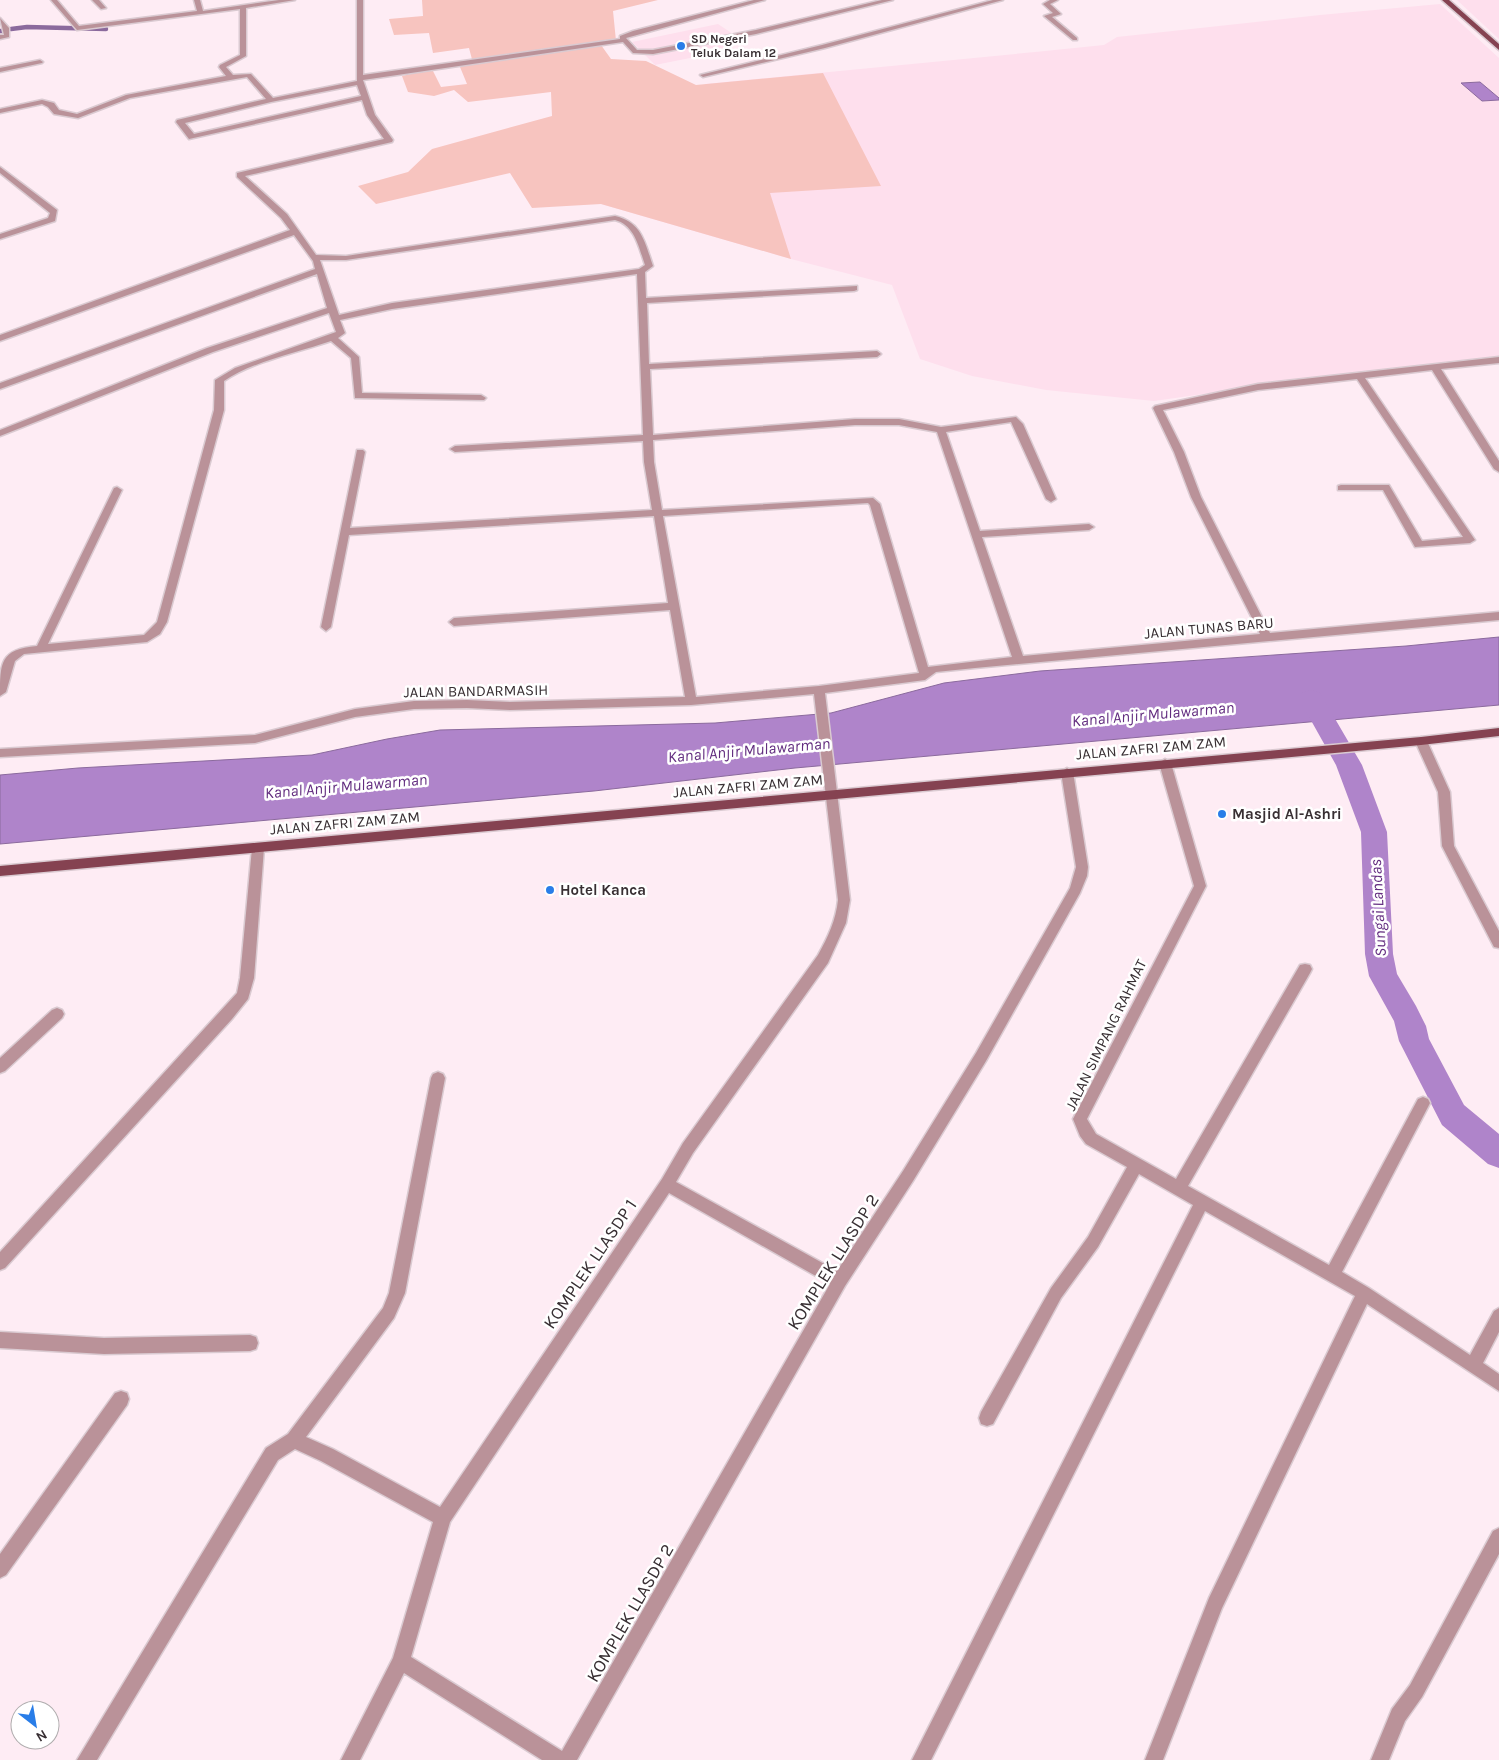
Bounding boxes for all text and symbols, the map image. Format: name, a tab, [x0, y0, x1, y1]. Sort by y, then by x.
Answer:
place label: SD Negeri Teluk Dalam 12	[691, 32, 776, 60]
marker: SD Negeri Teluk Dalam 12	[675, 40, 687, 52]
street label: JALAN TUNAS BARU	[1144, 613, 1274, 643]
street label: JALAN BANDARMASIH	[404, 681, 548, 701]
water label: Kanal Anjir Mulawarman	[1071, 697, 1235, 731]
street label: JALAN ZAFRI ZAM ZAM	[1075, 732, 1227, 764]
water label: Kanal Anjir Mulawarman	[667, 733, 831, 767]
water label: Kanal Anjir Mulawarman	[264, 769, 428, 803]
street label: JALAN ZAFRI ZAM ZAM	[672, 770, 824, 802]
place label: Masjid Al-Ashri	[1232, 805, 1342, 823]
street label: JALAN ZAFRI ZAM ZAM	[269, 807, 421, 839]
marker: Masjid Al-Ashri	[1216, 808, 1228, 820]
water label: Sungai Landas	[1366, 858, 1390, 957]
place label: Hotel Kanca	[560, 881, 646, 899]
marker: Hotel Kanca	[544, 884, 556, 896]
street label: JALAN SIMPANG RAHMAT	[1062, 956, 1151, 1114]
street label: KOMPLEK LLASDP 2	[782, 1190, 884, 1334]
street label: KOMPLEK LLASDP 1	[538, 1195, 642, 1333]
street label: KOMPLEK LLASDP 2	[581, 1540, 679, 1686]
north arrow	[10, 1700, 60, 1750]
text: N	[33, 1726, 50, 1746]

